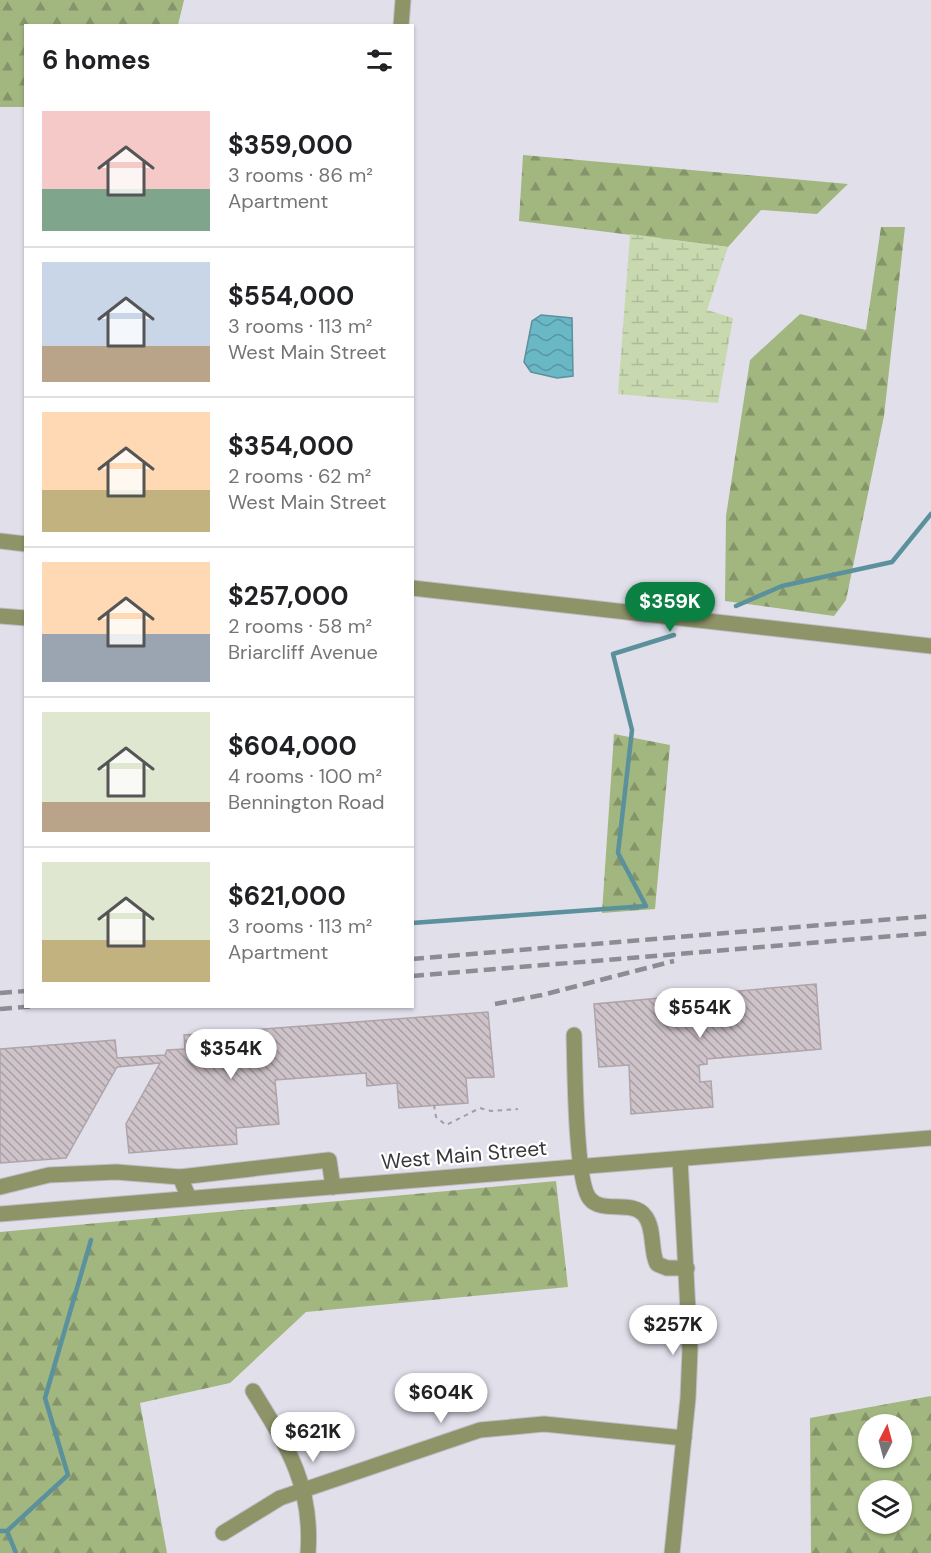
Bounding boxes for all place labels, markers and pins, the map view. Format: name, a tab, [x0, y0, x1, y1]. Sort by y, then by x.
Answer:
pin: $359K	[628, 582, 712, 633]
pin: $554K	[658, 988, 742, 1039]
pin: $354K	[189, 1029, 273, 1080]
pin: $257K	[631, 1305, 715, 1356]
pin: $604K	[399, 1373, 483, 1424]
pin: $621K	[271, 1412, 355, 1463]

